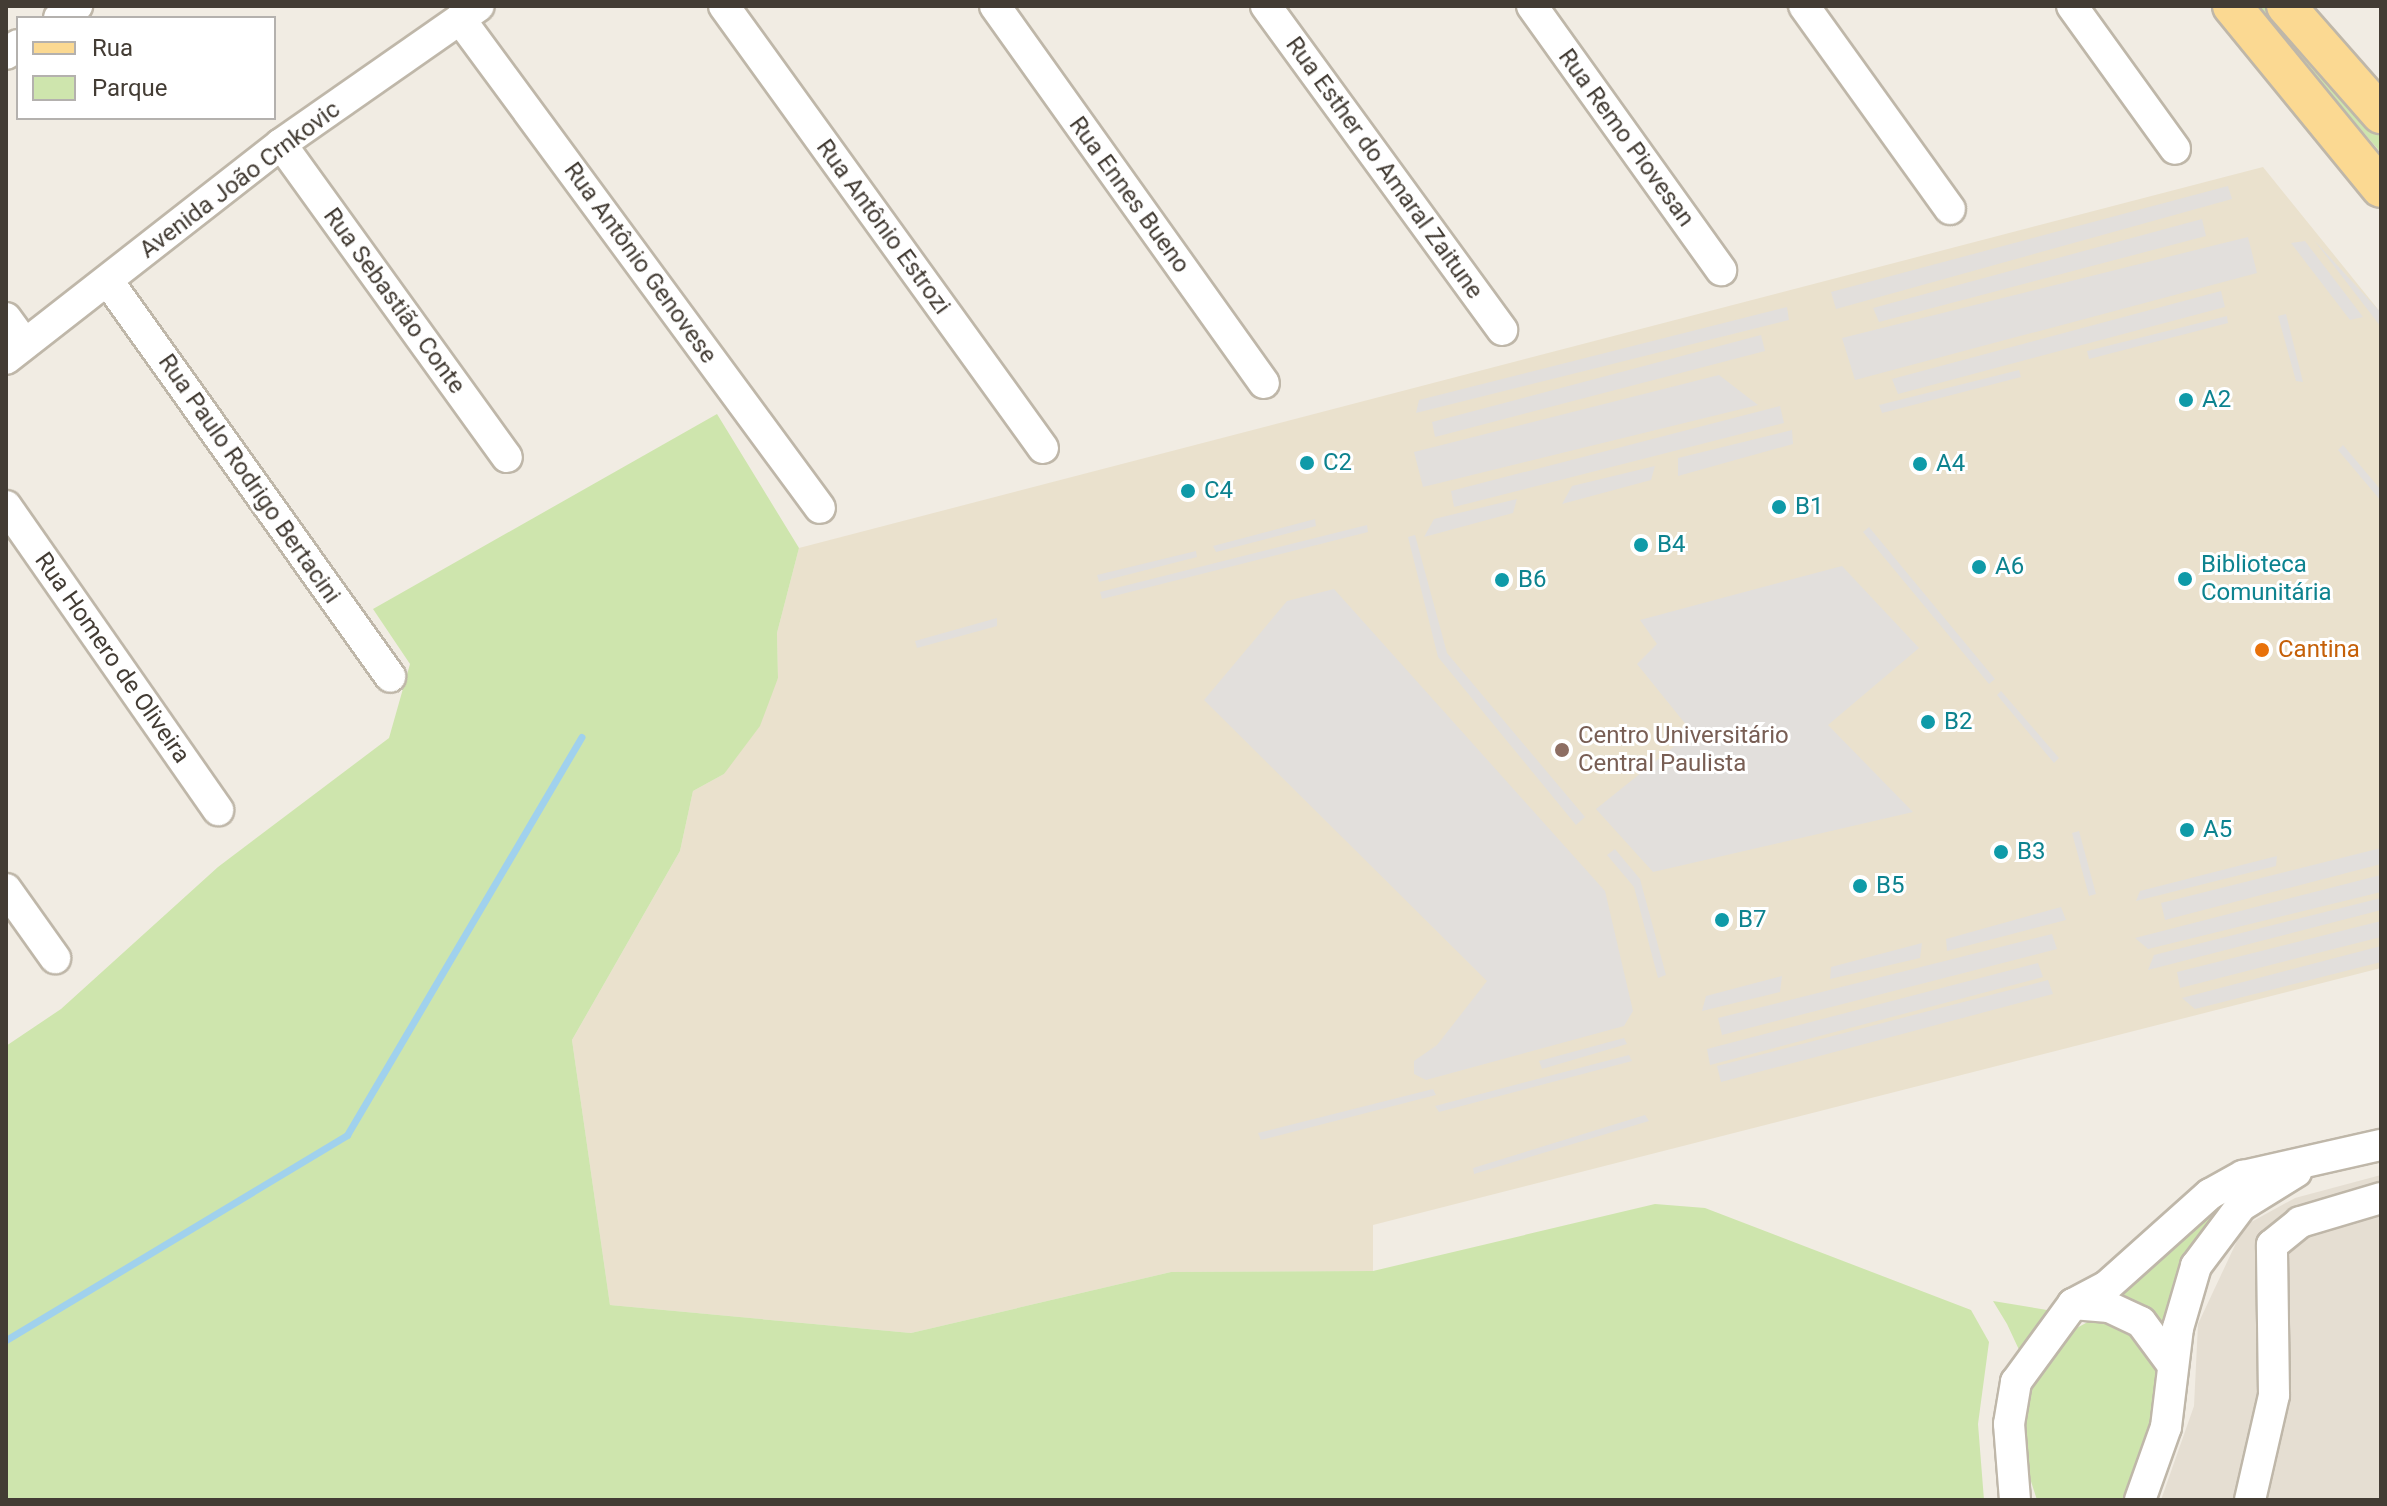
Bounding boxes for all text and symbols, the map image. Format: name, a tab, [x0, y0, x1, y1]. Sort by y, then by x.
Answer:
legend	[16, 16, 276, 120]
street label: Rua Esther do Amaral Zaitune	[1279, 31, 1489, 305]
text: Rua	[92, 34, 133, 62]
street label: Rua Remo Piovesan	[1552, 44, 1700, 232]
text: Parque	[92, 74, 168, 102]
street label: Avenida João Crnkovic	[134, 95, 346, 265]
street label: Rua Ennes Bueno	[1063, 111, 1195, 279]
street label: Rua Antônio Estrozi	[810, 134, 956, 320]
street label: Rua Antônio Genovese	[557, 157, 723, 369]
street label: Rua Sebastião Conte	[317, 203, 471, 399]
street label: Rua Paulo Rodrigo Bertacini	[152, 349, 346, 609]
place label: A2	[2202, 386, 2231, 414]
marker: A2	[2177, 391, 2195, 409]
place label: C2	[1323, 449, 1352, 477]
place label: A4	[1936, 450, 1965, 478]
marker: C2	[1298, 454, 1316, 472]
marker: A4	[1911, 455, 1929, 473]
place label: C4	[1204, 477, 1233, 505]
marker: C4	[1179, 482, 1197, 500]
place label: B1	[1795, 493, 1823, 521]
marker: B1	[1770, 498, 1788, 516]
place label: B4	[1657, 531, 1685, 559]
marker: B4	[1632, 536, 1650, 554]
street label: Rua Homero de Oliveira	[28, 547, 196, 769]
place label: Biblioteca Comunitária	[2201, 551, 2332, 607]
place label: A6	[1995, 553, 2024, 581]
marker: A6	[1970, 558, 1988, 576]
place label: B6	[1518, 566, 1546, 594]
marker: Biblioteca Comunitária	[2176, 570, 2194, 588]
marker: B6	[1493, 571, 1511, 589]
place label: Cantina	[2278, 636, 2360, 664]
marker: Cantina	[2253, 641, 2271, 659]
place label: B2	[1944, 708, 1972, 736]
marker: B2	[1919, 713, 1937, 731]
place label: Centro Universitário Central Paulista	[1578, 722, 1789, 778]
marker: Centro Universitário Central Paulista	[1553, 741, 1571, 759]
place label: A5	[2203, 816, 2232, 844]
marker: A5	[2178, 821, 2196, 839]
place label: B3	[2017, 838, 2045, 866]
marker: B3	[1992, 843, 2010, 861]
place label: B5	[1876, 872, 1904, 900]
marker: B5	[1851, 877, 1869, 895]
place label: B7	[1738, 906, 1766, 934]
marker: B7	[1713, 911, 1731, 929]

